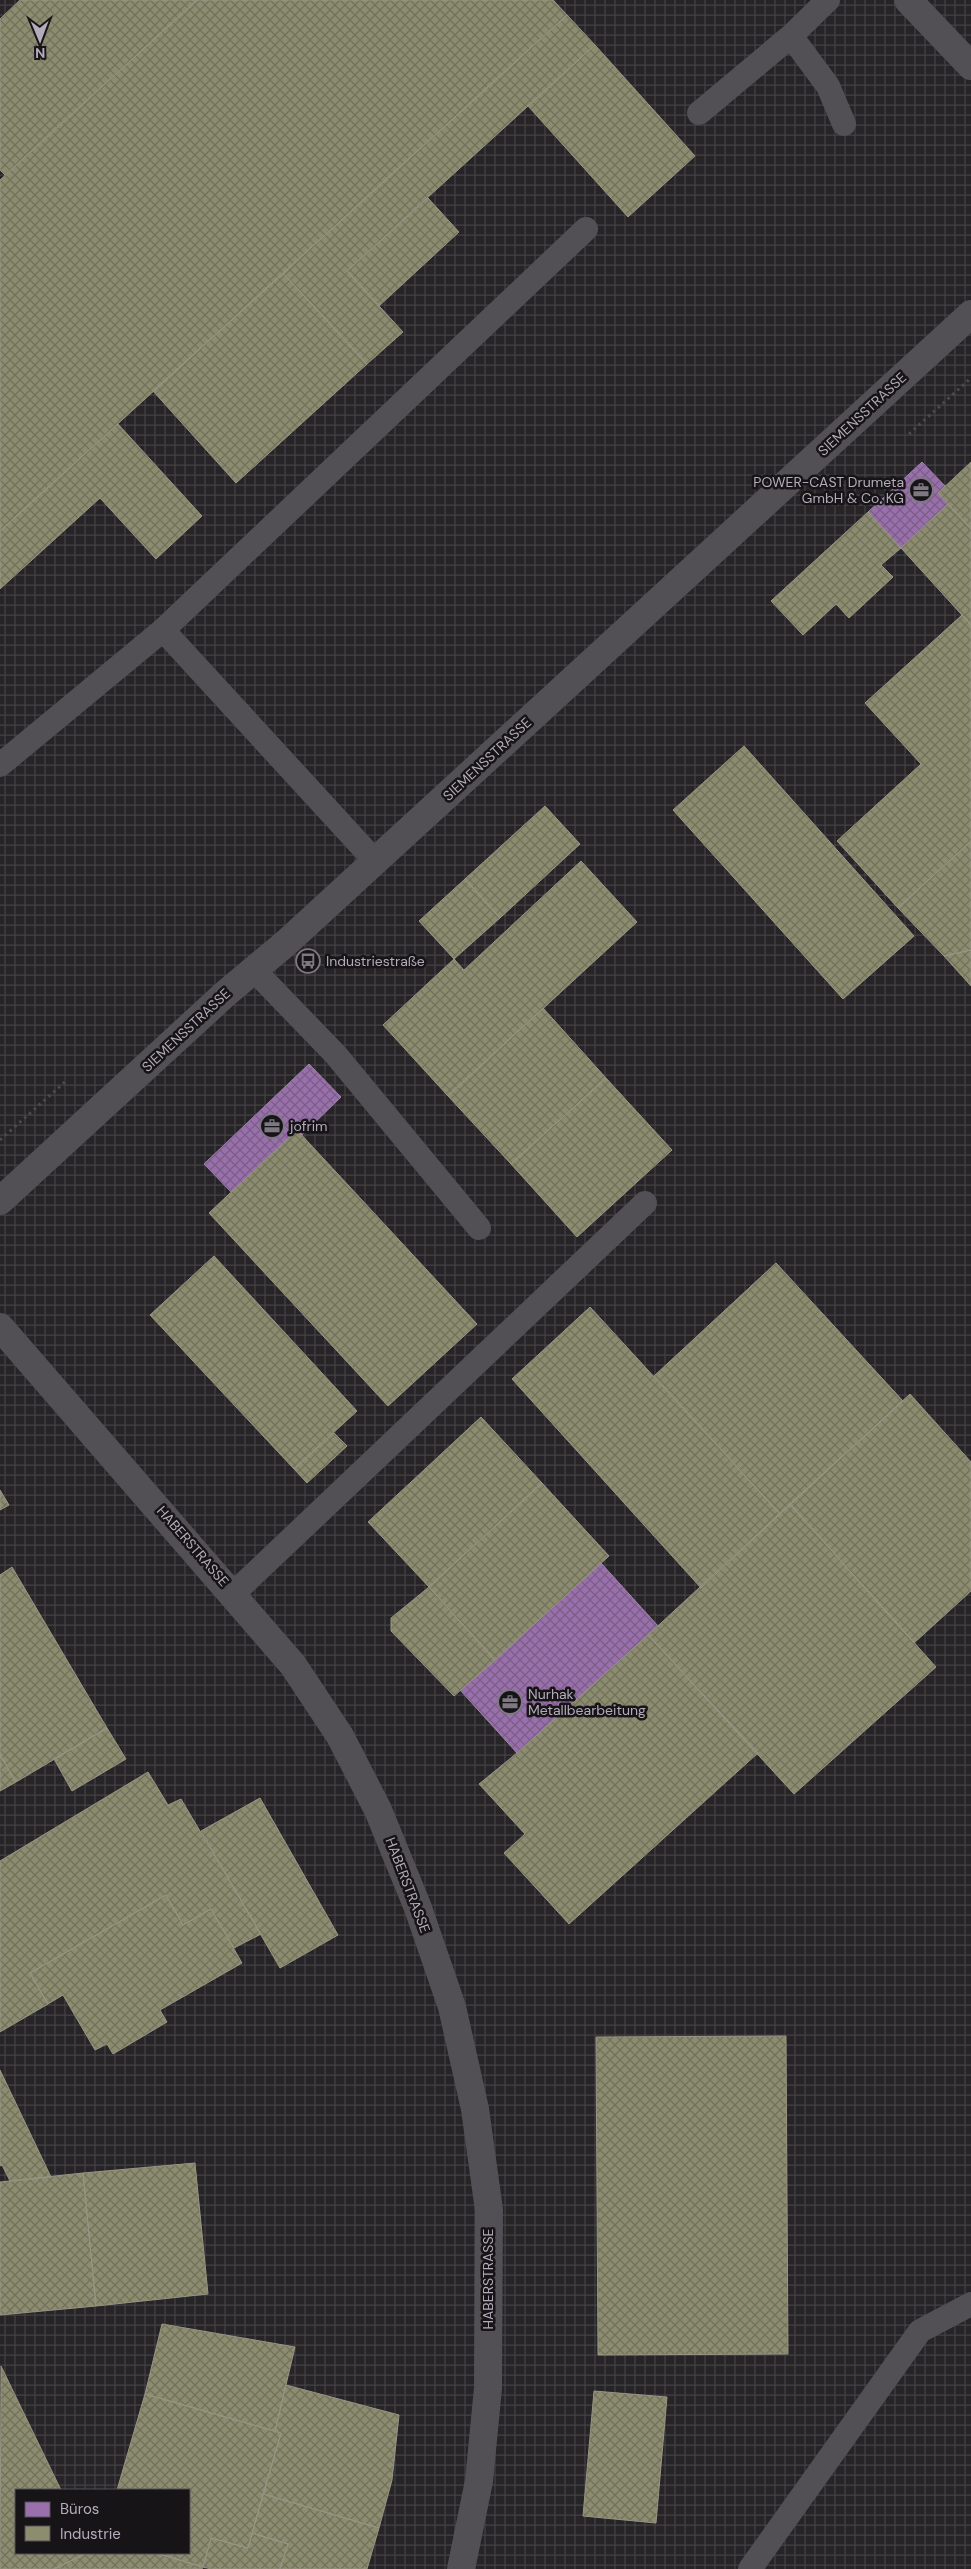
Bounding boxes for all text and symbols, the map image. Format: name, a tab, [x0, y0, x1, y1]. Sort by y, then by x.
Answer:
north arrow	[15, 15, 65, 65]
text: N	[35, 44, 45, 62]
street label: SIEMENSSTRASSE	[814, 368, 910, 460]
place label: POWER-CAST Drumeta GmbH & Co. KG	[753, 473, 904, 507]
office icon: POWER-CAST Drumeta GmbH & Co. KG	[908, 477, 934, 503]
street label: SIEMENSSTRASSE	[439, 713, 535, 805]
bus stop icon: Industriestraße	[295, 948, 321, 974]
place label: Industriestraße	[326, 952, 425, 970]
street label: SIEMENSSTRASSE	[138, 984, 234, 1076]
office icon: jofrim	[259, 1113, 285, 1139]
place label: jofrim	[289, 1117, 327, 1135]
street label: HABERSTRASSE	[153, 1502, 233, 1590]
place label: Nurhak Metallbearbeitung	[528, 1685, 646, 1719]
office icon: Nurhak Metallbearbeitung	[497, 1689, 523, 1715]
street label: HABERSTRASSE	[382, 1835, 435, 1935]
street label: HABERSTRASSE	[479, 2228, 497, 2330]
legend	[15, 2489, 190, 2554]
text: Büros	[60, 2499, 99, 2519]
text: Industrie	[60, 2524, 121, 2544]

